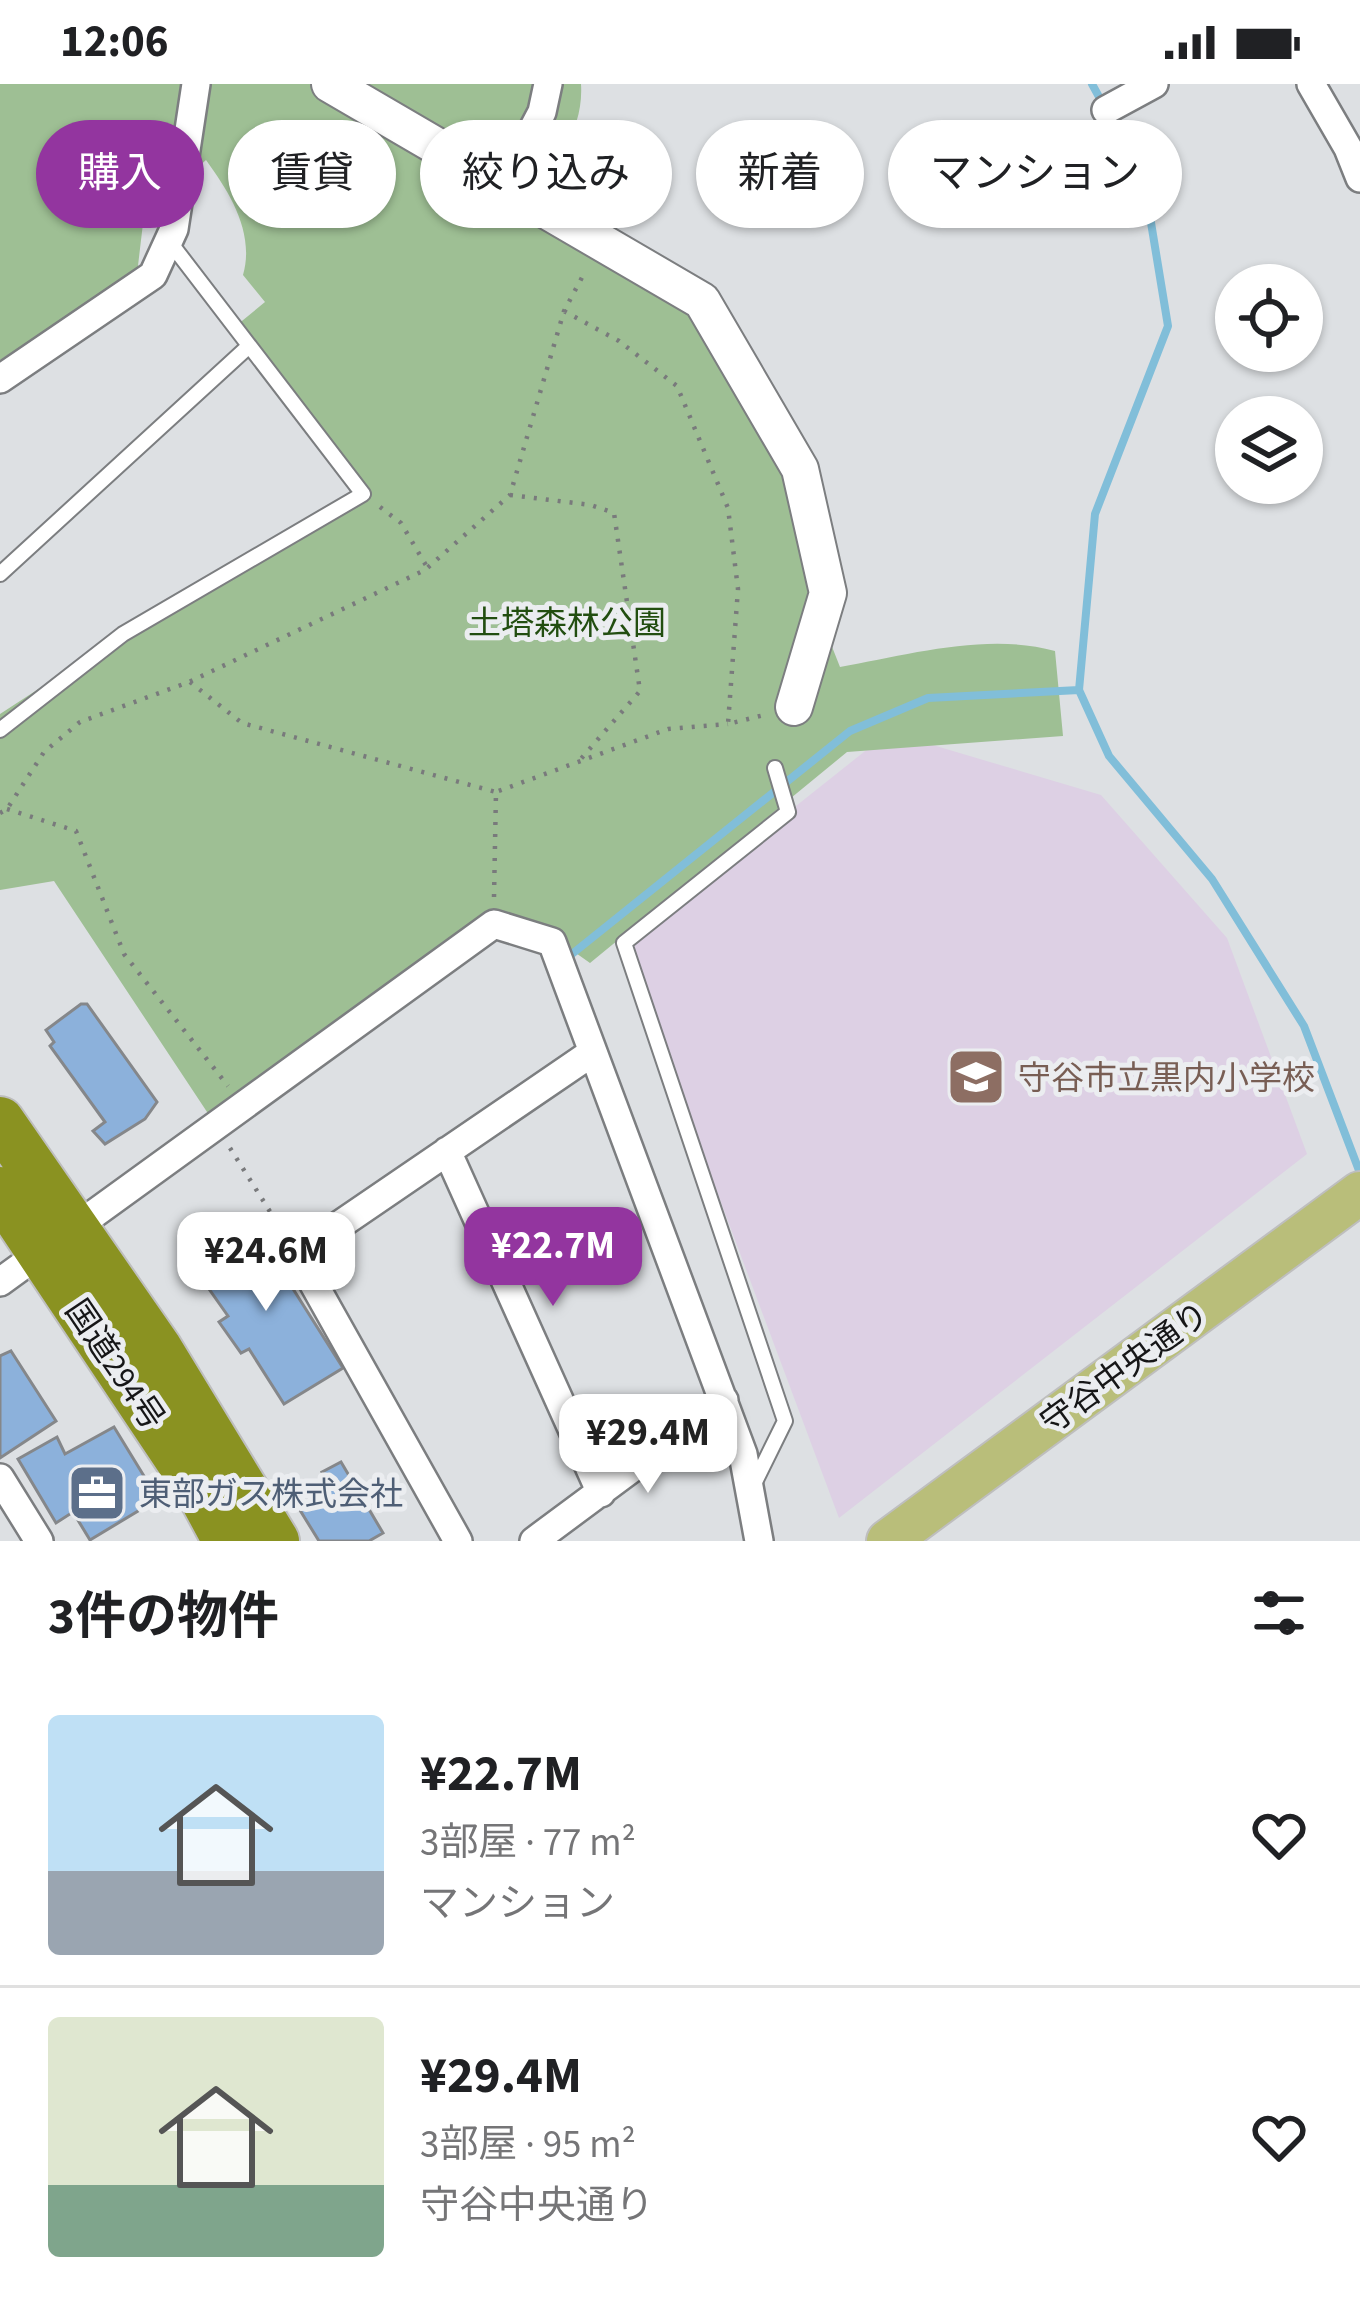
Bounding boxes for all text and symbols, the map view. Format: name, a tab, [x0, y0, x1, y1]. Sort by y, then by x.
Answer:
text: 12:06	[60, 10, 169, 74]
chip: 購入	[36, 120, 204, 228]
chip: 賃貸	[228, 120, 396, 228]
chip: 絞り込み	[420, 120, 672, 228]
chip: 新着	[696, 120, 864, 228]
chip: マンション	[888, 120, 1182, 228]
map controls	[1215, 264, 1323, 504]
button: locate	[1215, 264, 1323, 372]
button: layers	[1215, 396, 1323, 504]
park label: 土塔森林公園	[468, 600, 666, 647]
school or university icon: 守谷市立黒内小学校	[945, 1046, 1007, 1108]
place label: 守谷市立黒内小学校	[1018, 1055, 1315, 1102]
pin: ¥22.7M	[455, 1207, 651, 1309]
pin: ¥24.6M	[168, 1212, 364, 1314]
text: ¥22.7M	[491, 1218, 615, 1274]
text: ¥24.6M	[204, 1223, 328, 1279]
street label: 国道294号	[54, 1290, 176, 1439]
street label: 守谷中央通り	[1031, 1291, 1219, 1445]
pin: ¥29.4M	[550, 1394, 746, 1496]
text: ¥29.4M	[586, 1405, 710, 1461]
office icon: 東部ガス株式会社	[66, 1462, 128, 1524]
place label: 東部ガス株式会社	[139, 1471, 403, 1518]
icon: filters	[1246, 1580, 1312, 1646]
text: 3件の物件	[48, 1581, 279, 1653]
text: ¥22.7M	[420, 1738, 582, 1810]
icon: home	[144, 1763, 288, 1907]
icon: heart	[1246, 1802, 1312, 1868]
text: 3部屋 · 77 m²	[420, 1815, 636, 1871]
text: マンション	[420, 1876, 615, 1932]
text: ¥29.4M	[420, 2040, 582, 2112]
icon: home	[144, 2065, 288, 2209]
icon: heart	[1246, 2104, 1312, 2170]
text: 3部屋 · 95 m²	[420, 2117, 636, 2173]
text: 守谷中央通り	[420, 2178, 654, 2234]

